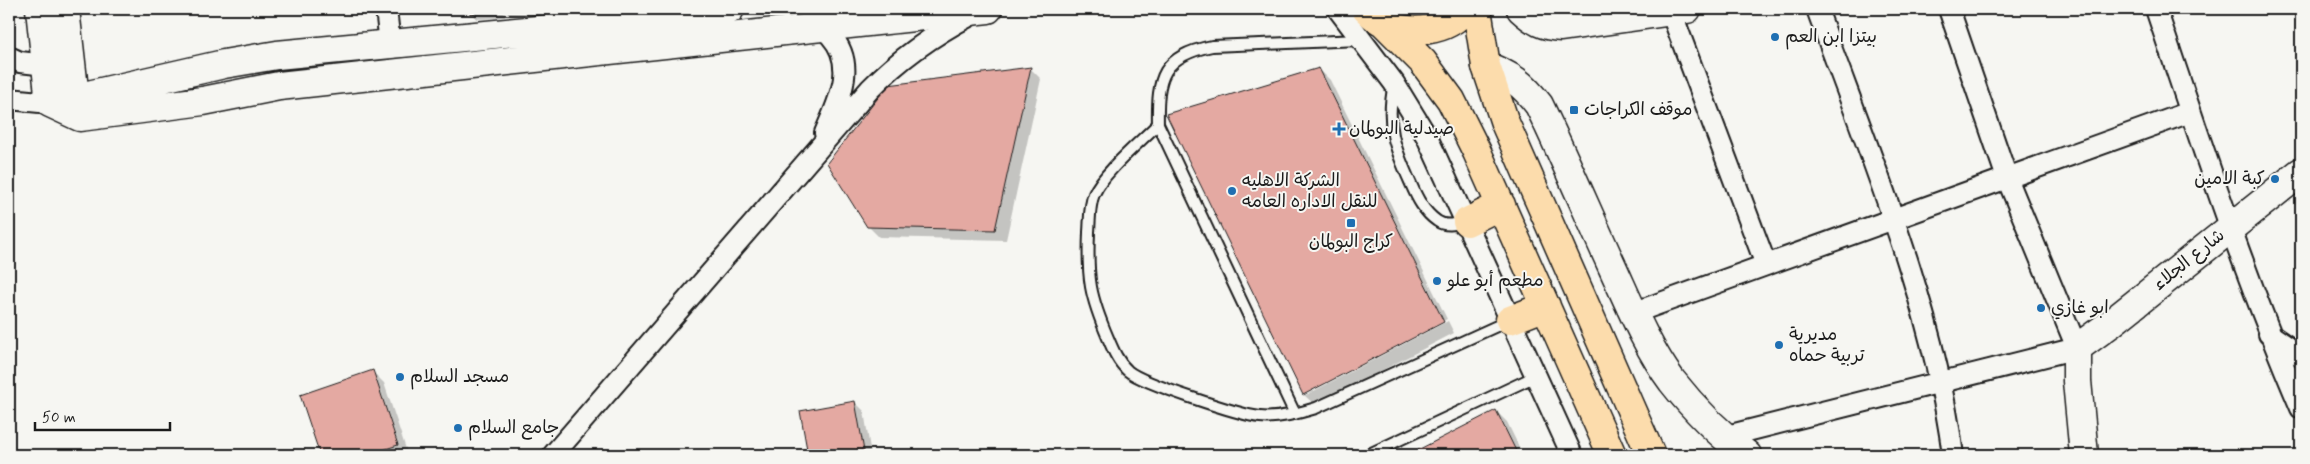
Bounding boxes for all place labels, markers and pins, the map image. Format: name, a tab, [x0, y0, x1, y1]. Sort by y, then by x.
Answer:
place label: بيتزا ابن العم	[1785, 25, 1877, 50]
marker: بيتزا ابن العم	[1769, 31, 1781, 43]
place label: موقف الكراجات	[1584, 98, 1692, 122]
marker: موقف الكراجات	[1568, 104, 1580, 116]
place label: صيدلية البولمان	[1349, 117, 1454, 141]
marker: صيدلية البولمان	[1333, 123, 1345, 135]
place label: كبة الامين	[2194, 167, 2265, 191]
place label: الشركة الاهليه للنقل الاداره العامه	[1242, 169, 1378, 214]
marker: كبة الامين	[2269, 173, 2281, 185]
marker: الشركة الاهليه للنقل الاداره العامه	[1226, 185, 1238, 197]
marker: كراج البولمان	[1345, 217, 1357, 229]
place label: كراج البولمان	[1309, 230, 1393, 254]
place label: مطعم أبو علو	[1446, 269, 1544, 294]
marker: مطعم أبو علو	[1431, 275, 1443, 287]
place label: ابو غازي	[2051, 296, 2109, 320]
marker: ابو غازي	[2035, 302, 2047, 314]
place label: مديرية تربية حماه	[1789, 323, 1865, 368]
marker: مديرية تربية حماه	[1773, 339, 1785, 351]
place label: مسجد السلام	[410, 365, 509, 390]
marker: مسجد السلام	[394, 371, 406, 383]
place label: جامع السلام	[468, 416, 559, 441]
marker: جامع السلام	[452, 422, 464, 434]

